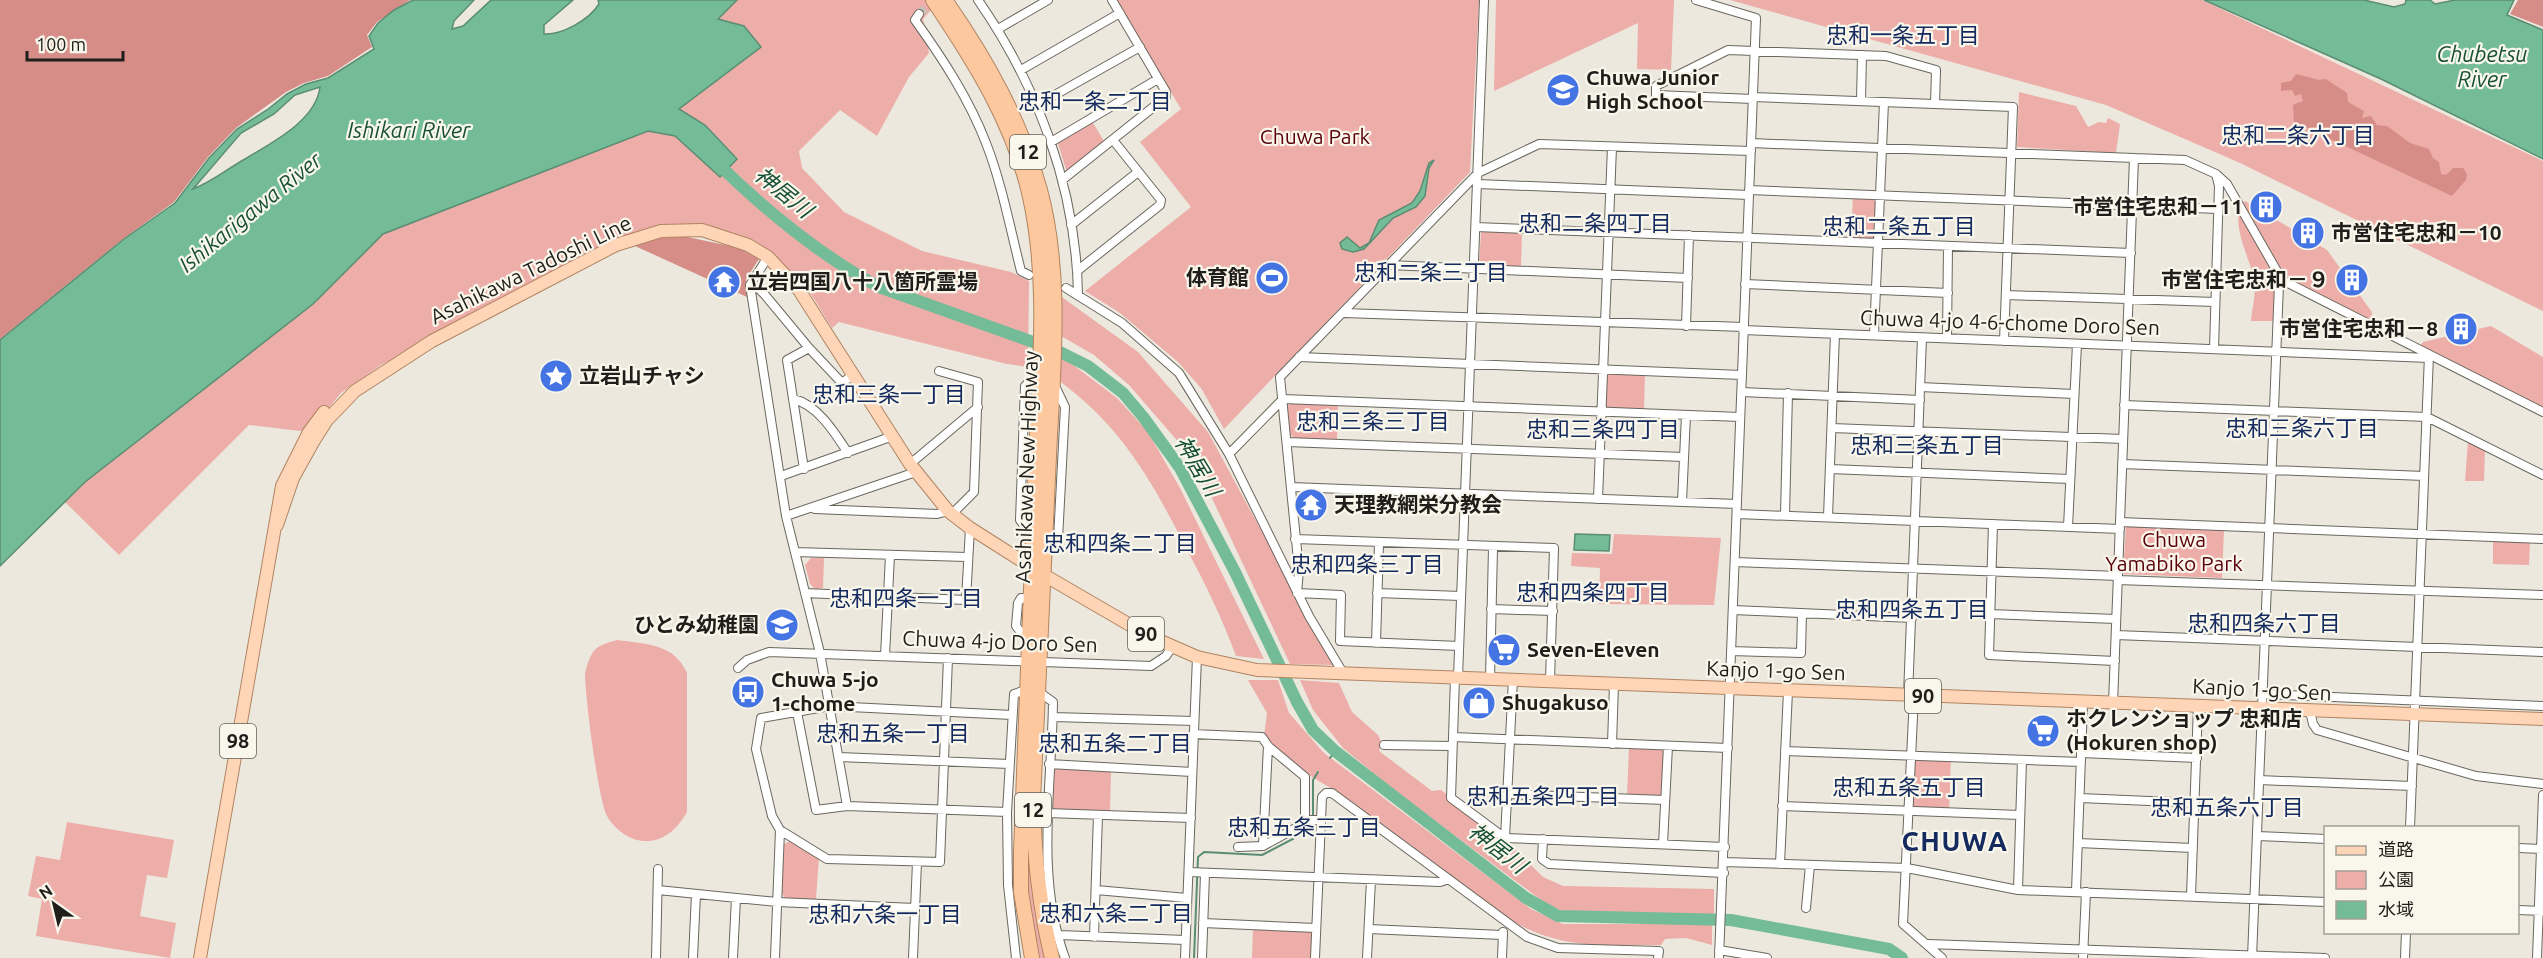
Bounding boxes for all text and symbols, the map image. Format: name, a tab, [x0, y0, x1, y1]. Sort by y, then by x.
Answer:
district label: 忠和一条五丁目	[1826, 22, 1980, 47]
scale bar	[27, 24, 123, 62]
text: 100 m	[36, 34, 86, 54]
water label: Chubetsu River	[2437, 41, 2528, 91]
place label: Chuwa Junior High School	[1586, 65, 1719, 113]
school or university icon: Chuwa Junior High School	[1545, 72, 1581, 108]
district label: 忠和一条二丁目	[1018, 88, 1172, 113]
water label: Ishikari River	[347, 117, 471, 142]
district label: 忠和二条六丁目	[2221, 122, 2375, 147]
park label: Chuwa Park	[1260, 124, 1371, 148]
road number: 12	[1010, 135, 1046, 169]
water label: Ishikarigawa River	[173, 146, 326, 277]
water label: 神居川	[751, 161, 819, 223]
building icon: 市営住宅忠和－11	[2248, 189, 2284, 225]
place label: 市営住宅忠和－11	[2072, 194, 2243, 218]
street label: Asahikawa Tadoshi Line	[426, 210, 635, 328]
district label: 忠和二条四丁目	[1518, 210, 1672, 235]
district label: 忠和二条五丁目	[1822, 213, 1976, 238]
building icon: 市営住宅忠和－10	[2290, 215, 2326, 251]
place label: 市営住宅忠和－10	[2331, 220, 2502, 244]
district label: 忠和二条三丁目	[1354, 259, 1508, 284]
sports icon: 体育館	[1254, 260, 1290, 296]
building icon: 市営住宅忠和－９	[2334, 262, 2370, 298]
temple icon: 立岩四国八十八箇所霊場	[706, 264, 742, 300]
place label: 体育館	[1186, 265, 1249, 289]
place label: 市営住宅忠和－９	[2161, 267, 2329, 291]
place label: 立岩四国八十八箇所霊場	[747, 269, 978, 293]
street label: Chuwa 4-jo 4-6-chome Doro Sen	[1860, 305, 2160, 339]
building icon: 市営住宅忠和－8	[2443, 311, 2479, 347]
place label: 市営住宅忠和－8	[2279, 316, 2438, 340]
street label: Asahikawa New Highway	[1010, 350, 1042, 584]
place icon: 立岩山チャシ	[538, 358, 574, 394]
place label: 立岩山チャシ	[579, 363, 705, 387]
district label: 忠和三条一丁目	[812, 381, 966, 406]
district label: 忠和三条三丁目	[1296, 408, 1450, 433]
district label: 忠和三条六丁目	[2225, 415, 2379, 440]
district label: 忠和三条四丁目	[1526, 416, 1680, 441]
water label: 神居川	[1171, 431, 1227, 502]
district label: 忠和三条五丁目	[1850, 432, 2004, 457]
temple icon: 天理教網栄分教会	[1293, 487, 1329, 523]
place label: 天理教網栄分教会	[1334, 492, 1502, 516]
park label: Chuwa Yamabiko Park	[2105, 527, 2243, 575]
district label: 忠和四条二丁目	[1043, 530, 1197, 555]
district label: 忠和四条三丁目	[1290, 551, 1444, 576]
district label: 忠和四条四丁目	[1516, 579, 1670, 604]
district label: 忠和四条一丁目	[829, 585, 983, 610]
district label: 忠和四条五丁目	[1835, 596, 1989, 621]
school or university icon: ひとみ幼稚園	[764, 607, 800, 643]
district label: 忠和四条六丁目	[2187, 610, 2341, 635]
place label: ひとみ幼稚園	[634, 612, 759, 636]
road number: 90	[1128, 617, 1164, 651]
street label: Chuwa 4-jo Doro Sen	[902, 626, 1098, 656]
supermarket icon: Seven-Eleven	[1486, 632, 1522, 668]
place label: Seven-Eleven	[1527, 637, 1660, 661]
street label: Kanjo 1-go Sen	[1706, 656, 1846, 684]
place label: Chuwa 5-jo 1-chome	[771, 667, 879, 715]
street label: Kanjo 1-go Sen	[2192, 673, 2332, 705]
bus stop icon: Chuwa 5-jo 1-chome	[730, 674, 766, 710]
road number: 90	[1905, 679, 1941, 713]
shop icon: Shugakuso	[1461, 685, 1497, 721]
place label: Shugakuso	[1502, 690, 1609, 714]
place label: ホクレンショップ 忠和店 (Hokuren shop)	[2066, 706, 2302, 754]
supermarket icon: ホクレンショップ 忠和店 (Hokuren shop)	[2025, 713, 2061, 749]
district label: 忠和五条一丁目	[816, 720, 970, 745]
road number: 98	[220, 724, 256, 758]
district label: 忠和五条二丁目	[1038, 730, 1192, 755]
district label: 忠和五条五丁目	[1832, 774, 1986, 799]
district label: 忠和五条四丁目	[1466, 783, 1620, 808]
road number: 12	[1015, 793, 1051, 827]
district label: 忠和五条六丁目	[2150, 794, 2304, 819]
district label: 忠和五条三丁目	[1227, 814, 1381, 839]
water label: 神居川	[1465, 817, 1534, 879]
district label: CHUWA	[1902, 826, 2008, 856]
legend	[2324, 826, 2519, 934]
text: 道路	[2378, 839, 2414, 859]
text: 公園	[2378, 869, 2414, 889]
north arrow	[24, 874, 84, 934]
text: N	[36, 881, 56, 902]
text: 水域	[2378, 899, 2414, 919]
district label: 忠和六条二丁目	[1039, 900, 1193, 925]
district label: 忠和六条一丁目	[808, 901, 962, 926]

